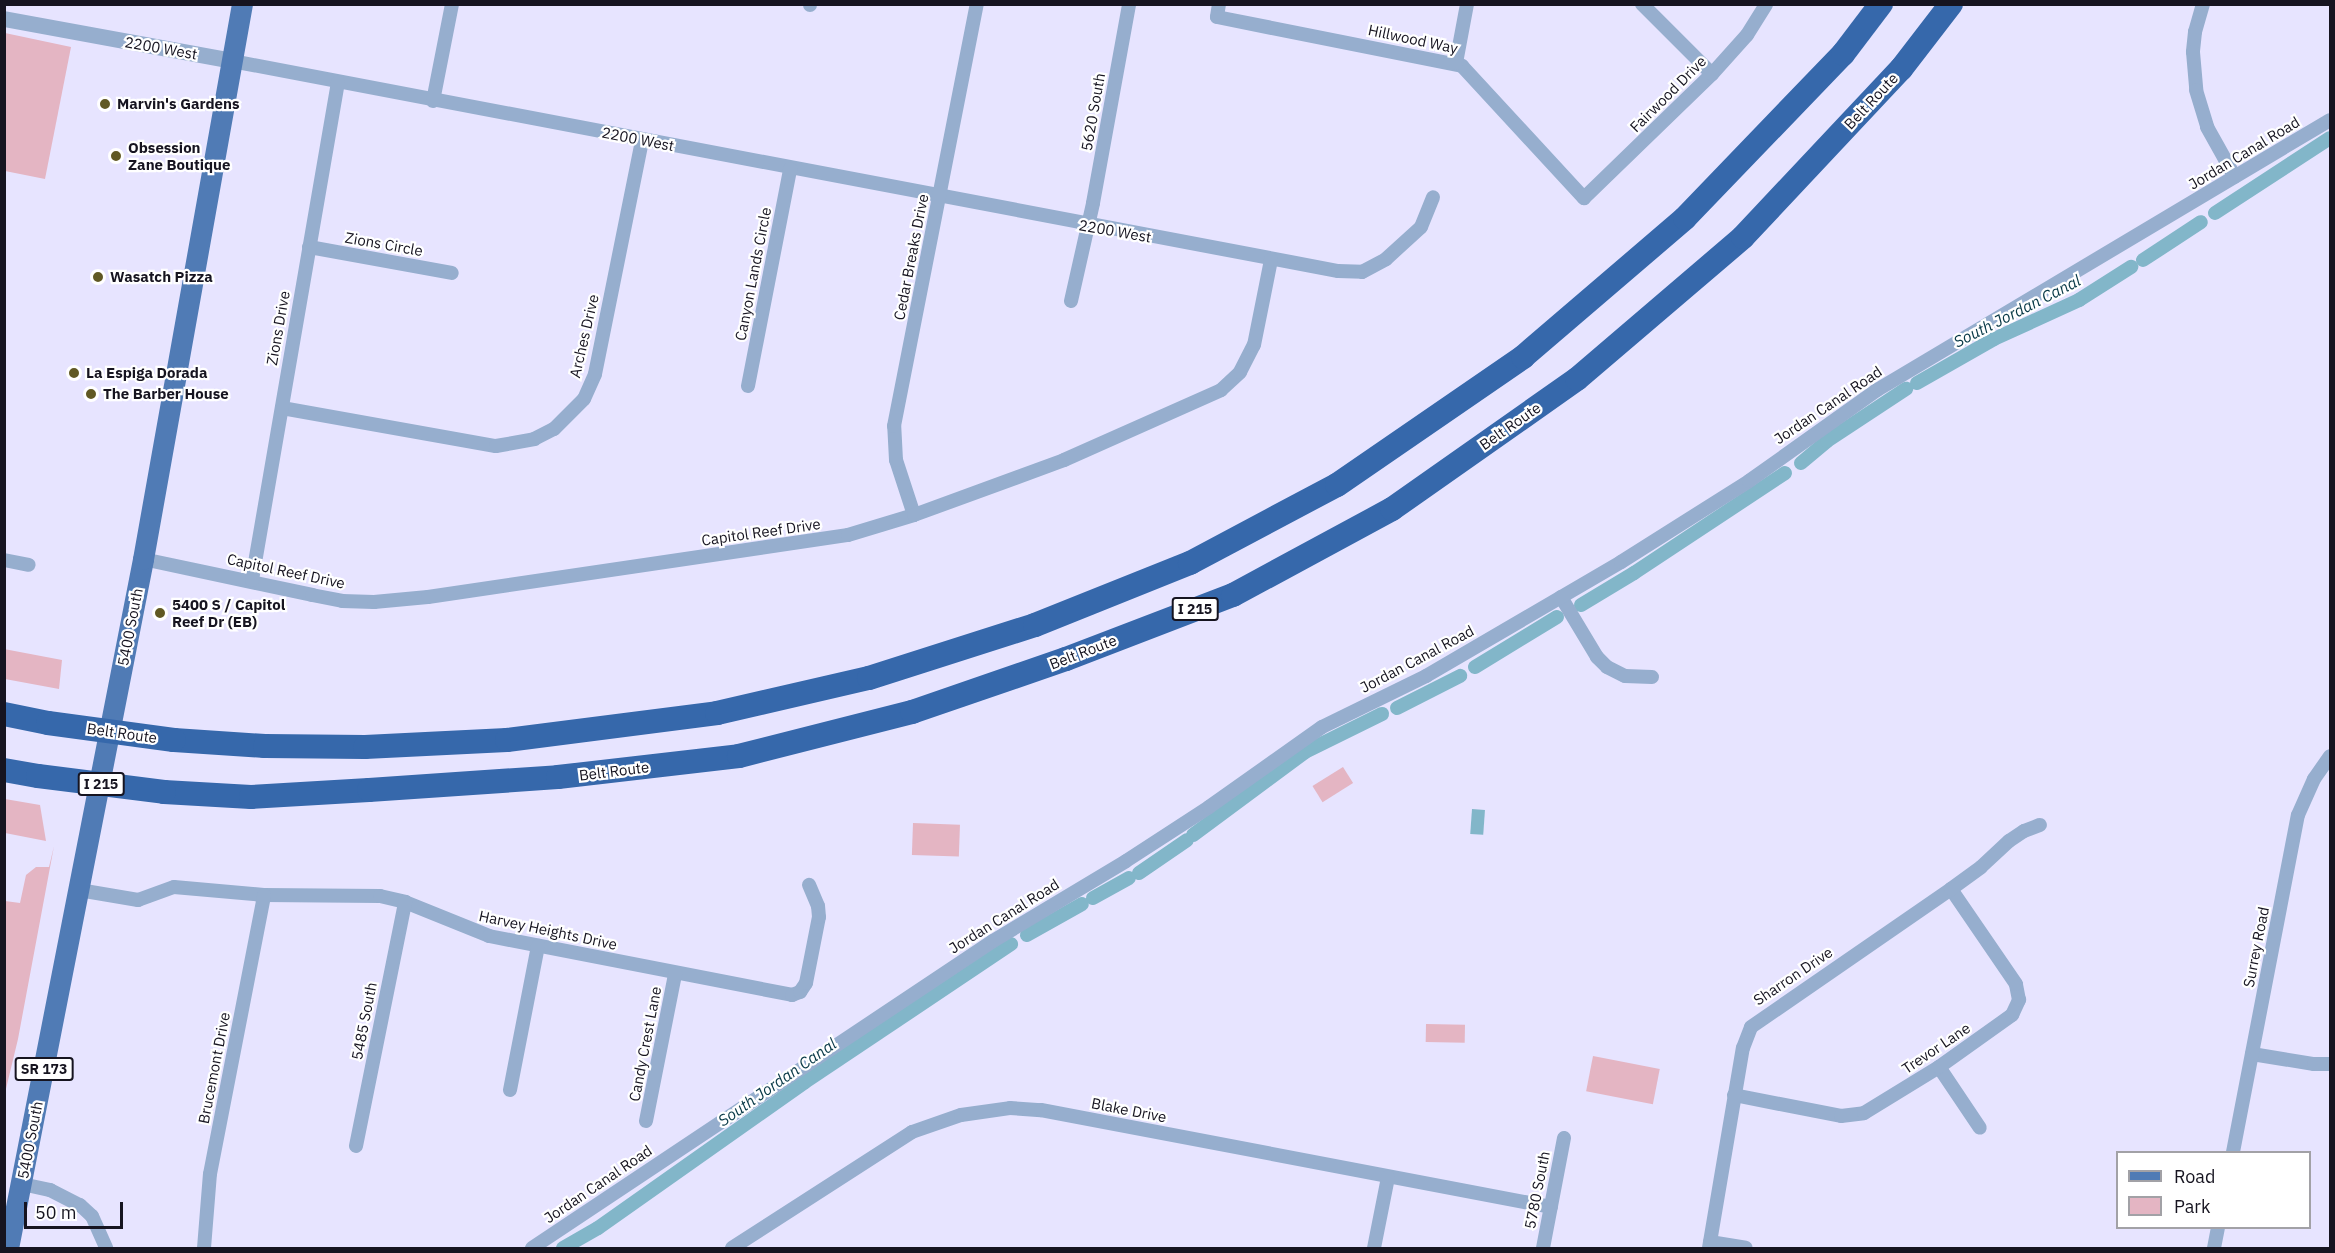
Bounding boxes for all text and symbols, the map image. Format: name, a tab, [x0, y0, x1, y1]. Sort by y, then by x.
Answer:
street label: Hillwood Way	[1366, 21, 1460, 57]
street label: 2200 West	[123, 33, 199, 63]
street label: Fairwood Drive	[1626, 52, 1710, 136]
street label: Belt Route	[1840, 69, 1902, 133]
street label: 5620 South	[1077, 72, 1109, 152]
place label: Marvin's Gardens	[117, 95, 240, 113]
marker: Marvin's Gardens	[98, 97, 112, 111]
street label: Jordan Canal Road	[2185, 113, 2303, 193]
street label: 2200 West	[600, 123, 676, 155]
place label: Obsession Zane Boutique	[128, 138, 230, 173]
marker: Obsession Zane Boutique	[109, 149, 123, 163]
street label: Cedar Breaks Drive	[890, 192, 932, 322]
street label: Canyon Lands Circle	[731, 206, 775, 342]
street label: 2200 West	[1077, 216, 1153, 246]
street label: Zions Circle	[344, 228, 424, 260]
place label: Wasatch Pizza	[110, 268, 213, 286]
marker: Wasatch Pizza	[91, 270, 105, 284]
water label: South Jordan Canal	[1950, 271, 2084, 351]
street label: Zions Drive	[263, 289, 293, 367]
street label: Arches Drive	[566, 293, 602, 379]
street label: Jordan Canal Road	[1771, 362, 1885, 448]
place label: La Espiga Dorada	[86, 364, 207, 382]
marker: La Espiga Dorada	[67, 366, 81, 380]
place label: The Barber House	[103, 385, 229, 403]
marker: The Barber House	[84, 387, 98, 401]
street label: Belt Route	[1476, 398, 1544, 454]
street label: Capitol Reef Drive	[700, 515, 822, 549]
street label: Capitol Reef Drive	[225, 550, 347, 592]
street label: 5400 South	[114, 587, 146, 667]
place label: 5400 S / Capitol Reef Dr (EB)	[172, 595, 285, 630]
road number: I 215	[1171, 598, 1219, 620]
marker: 5400 S / Capitol Reef Dr (EB)	[153, 606, 167, 620]
street label: Jordan Canal Road	[1357, 621, 1477, 697]
street label: Belt Route	[1047, 631, 1119, 673]
street label: Belt Route	[86, 719, 158, 747]
street label: Belt Route	[578, 758, 650, 784]
road number: I 215	[77, 773, 125, 795]
street label: Jordan Canal Road	[946, 875, 1062, 957]
street label: Surrey Road	[2239, 905, 2273, 989]
street label: Harvey Heights Drive	[477, 907, 619, 953]
street label: Sharron Drive	[1750, 943, 1836, 1009]
street label: 5485 South	[348, 981, 380, 1061]
street label: Candy Crest Lane	[625, 985, 665, 1103]
street label: Brucemont Drive	[194, 1011, 234, 1125]
street label: Trevor Lane	[1898, 1019, 1974, 1077]
water label: South Jordan Canal	[714, 1034, 840, 1130]
road number: SR 173	[14, 1058, 74, 1080]
street label: Blake Drive	[1090, 1094, 1168, 1126]
street label: 5400 South	[14, 1100, 46, 1180]
street label: Jordan Canal Road	[541, 1141, 655, 1227]
street label: 5780 South	[1521, 1150, 1553, 1230]
legend	[2116, 1151, 2311, 1229]
text: Road	[2174, 1165, 2215, 1188]
scale bar	[27, 1190, 126, 1228]
text: Park	[2174, 1195, 2210, 1218]
text: 50 m	[35, 1201, 77, 1224]

